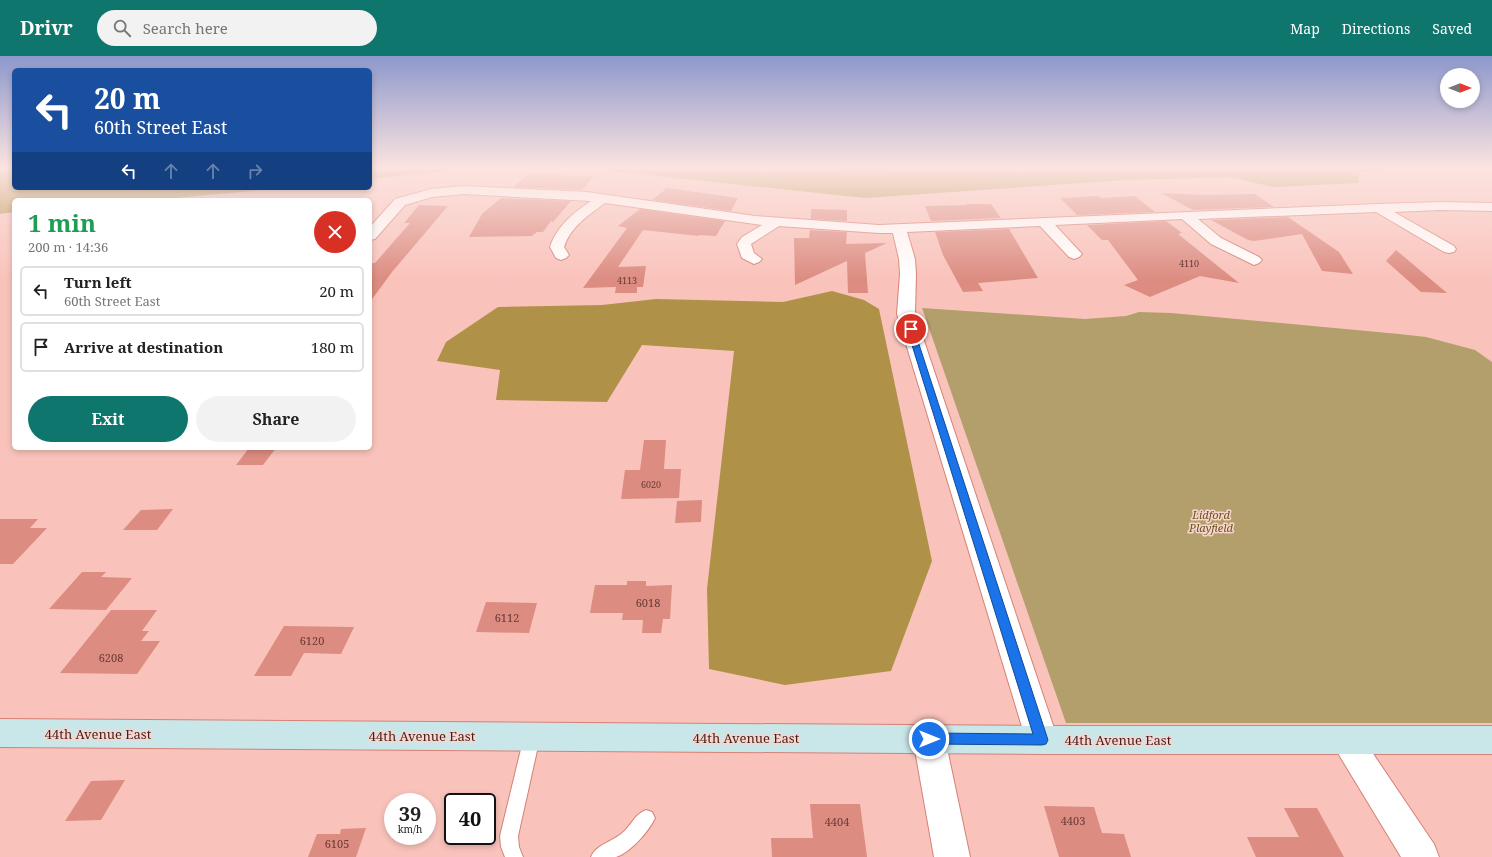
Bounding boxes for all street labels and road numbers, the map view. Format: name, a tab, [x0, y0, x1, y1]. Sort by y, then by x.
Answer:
street label: 44th Avenue East	[45, 725, 152, 743]
street label: 44th Avenue East	[369, 727, 476, 745]
street label: 44th Avenue East	[693, 729, 800, 747]
street label: 44th Avenue East	[1065, 731, 1172, 749]

